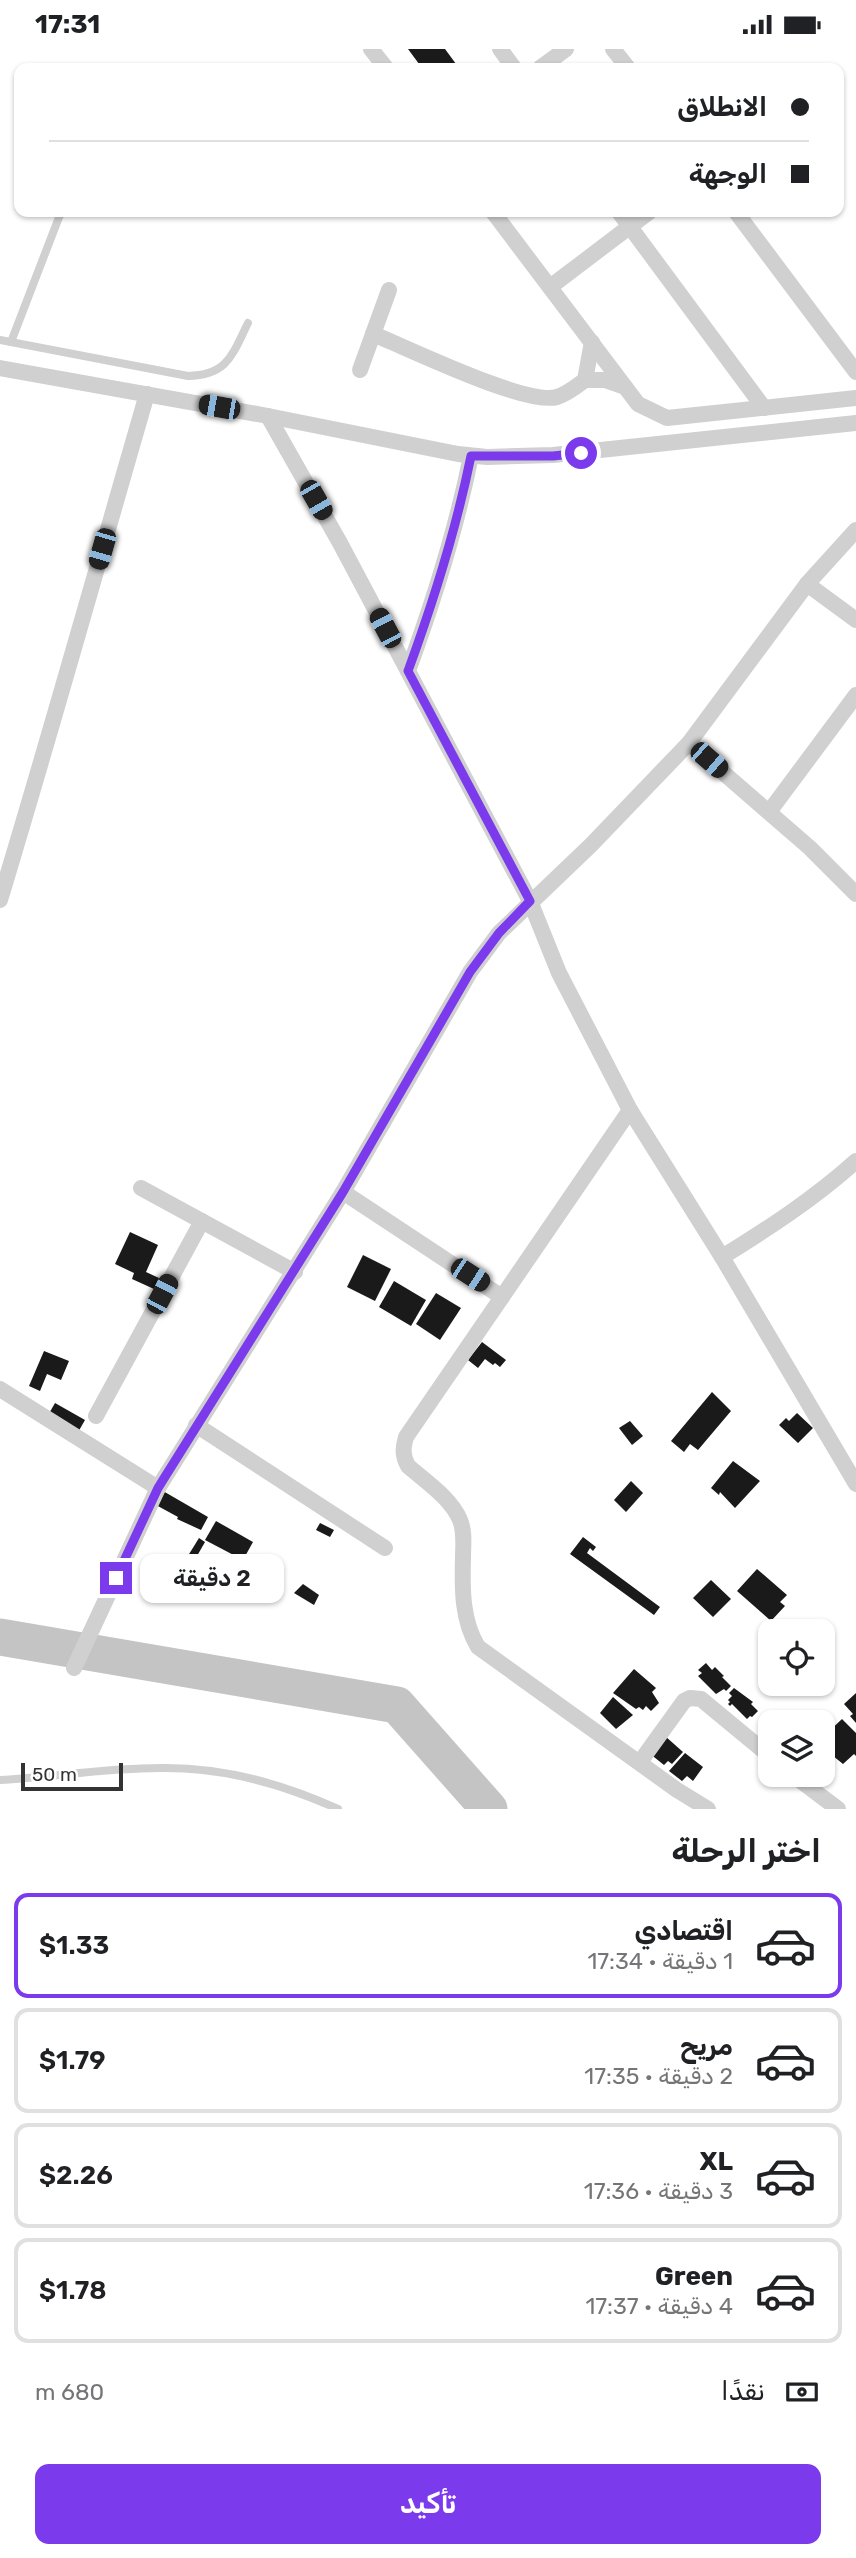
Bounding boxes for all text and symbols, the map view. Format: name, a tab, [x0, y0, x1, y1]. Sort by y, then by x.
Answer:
text: 17:31	[35, 9, 100, 40]
text: الانطلاق	[677, 92, 767, 123]
text: الوجهة	[689, 159, 767, 190]
car	[197, 393, 242, 421]
route start	[565, 437, 597, 469]
car	[297, 477, 336, 523]
car	[87, 526, 118, 572]
car	[366, 605, 405, 651]
car	[687, 738, 732, 782]
car	[447, 1255, 494, 1295]
car	[143, 1271, 182, 1317]
callout: 2 دقيقة	[140, 1553, 284, 1603]
route end	[100, 1562, 132, 1594]
text: 2 دقيقة	[173, 1564, 251, 1592]
map controls	[758, 1619, 835, 1787]
button: locate	[758, 1619, 835, 1696]
button: layers	[758, 1710, 835, 1787]
scale bar	[21, 1760, 122, 1792]
text: 50 m	[32, 1763, 77, 1786]
text: اختر الرحلة	[671, 1832, 821, 1870]
icon: car	[754, 1914, 817, 1977]
text: اقتصادي	[634, 1916, 733, 1947]
text: $1.33	[39, 1930, 109, 1961]
text: 1 دقيقة · 17:34	[587, 1947, 733, 1975]
icon: car	[754, 2029, 817, 2092]
text: مريح	[680, 2031, 733, 2062]
text: $1.79	[39, 2045, 106, 2076]
text: 2 دقيقة · 17:35	[584, 2062, 733, 2090]
icon: car	[754, 2144, 817, 2207]
text: XL	[700, 2146, 733, 2177]
text: $2.26	[39, 2160, 113, 2191]
text: 3 دقيقة · 17:36	[584, 2177, 733, 2205]
icon: car	[754, 2259, 817, 2322]
text: Green	[655, 2261, 733, 2292]
text: $1.78	[39, 2275, 107, 2306]
text: 4 دقيقة · 17:37	[585, 2292, 733, 2320]
icon: cash	[783, 2373, 821, 2411]
text: نقدًا	[721, 2376, 765, 2407]
text: 680 m	[35, 2378, 104, 2406]
button: تأكيد	[35, 2464, 821, 2544]

